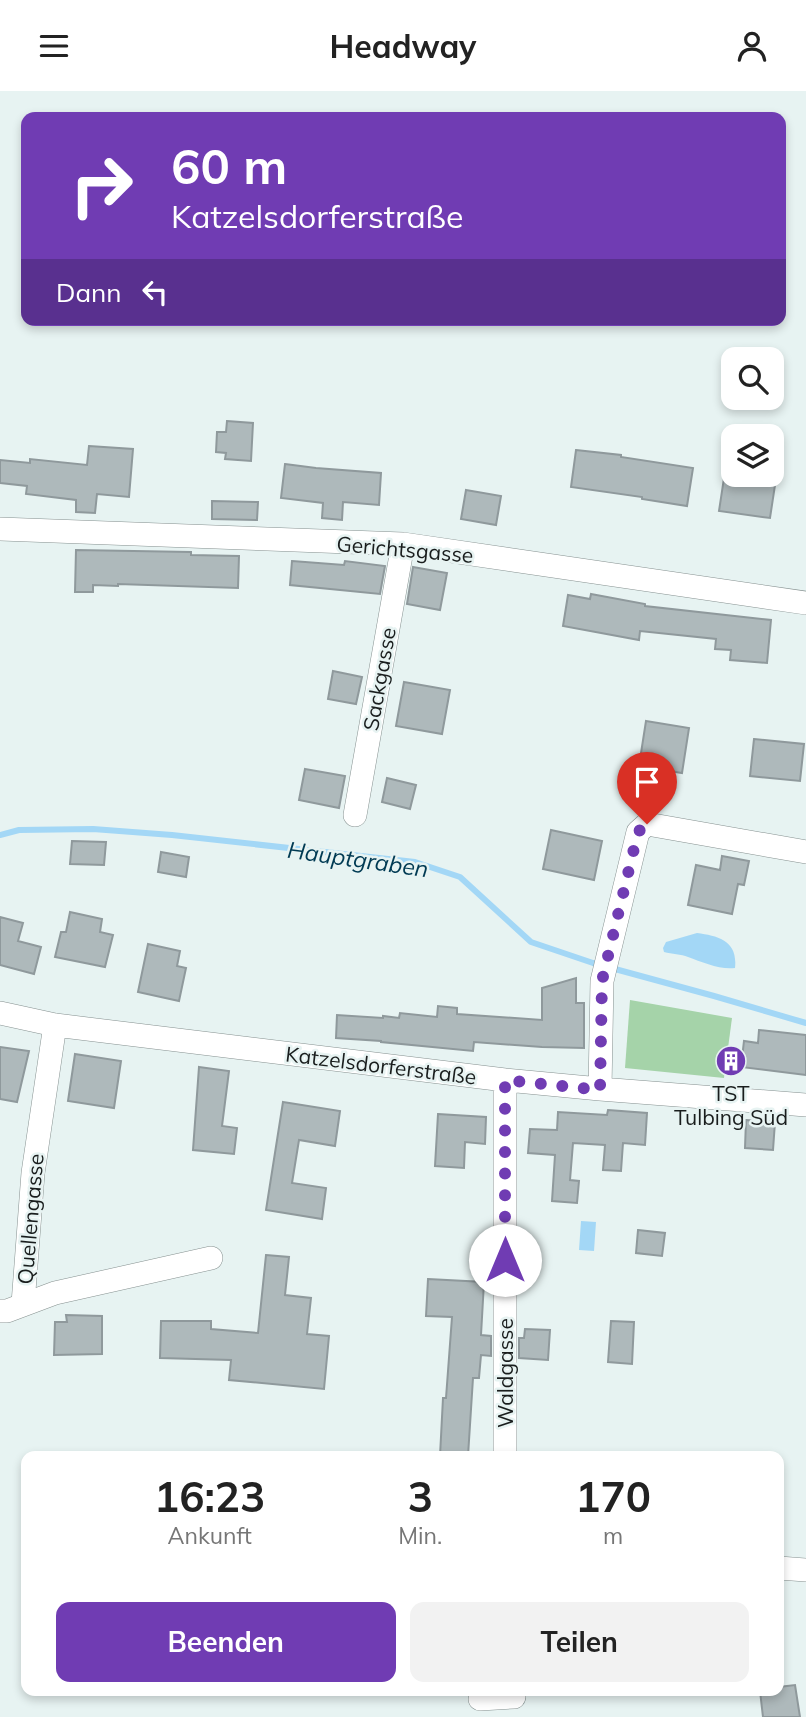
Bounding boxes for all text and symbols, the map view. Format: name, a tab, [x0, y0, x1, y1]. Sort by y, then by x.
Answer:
text: Headway	[330, 26, 476, 66]
icon: menu	[35, 27, 73, 65]
icon: person	[733, 27, 771, 65]
text: 60 m	[171, 135, 287, 196]
icon: right	[56, 140, 147, 231]
text: Katzelsdorferstraße	[171, 196, 463, 236]
icon: left	[136, 273, 174, 311]
text: Dann	[56, 276, 122, 309]
map controls	[721, 347, 784, 487]
button: search	[721, 347, 784, 410]
button: layers	[721, 424, 784, 487]
street label: Gerichtsgasse	[335, 530, 475, 568]
street label: Sackgasse	[357, 625, 401, 733]
pin	[617, 752, 677, 824]
icon: arrive	[628, 763, 666, 801]
water label: Hauptgraben	[286, 835, 430, 883]
street label: Katzelsdorferstraße	[284, 1040, 478, 1090]
building icon: TST Tulbing Süd	[714, 1044, 748, 1078]
place label: TST Tulbing Süd	[674, 1080, 788, 1130]
street label: Quellengasse	[11, 1153, 49, 1285]
position arrow	[468, 1223, 542, 1297]
street label: Waldgasse	[492, 1318, 518, 1428]
text: 16:23	[154, 1470, 265, 1523]
text: 3	[408, 1470, 433, 1523]
text: 170	[575, 1470, 651, 1523]
text: Ankunft	[168, 1521, 252, 1550]
text: Min.	[398, 1521, 442, 1550]
text: m	[603, 1521, 623, 1550]
button: Beenden	[56, 1602, 396, 1682]
button: Teilen	[410, 1602, 749, 1682]

